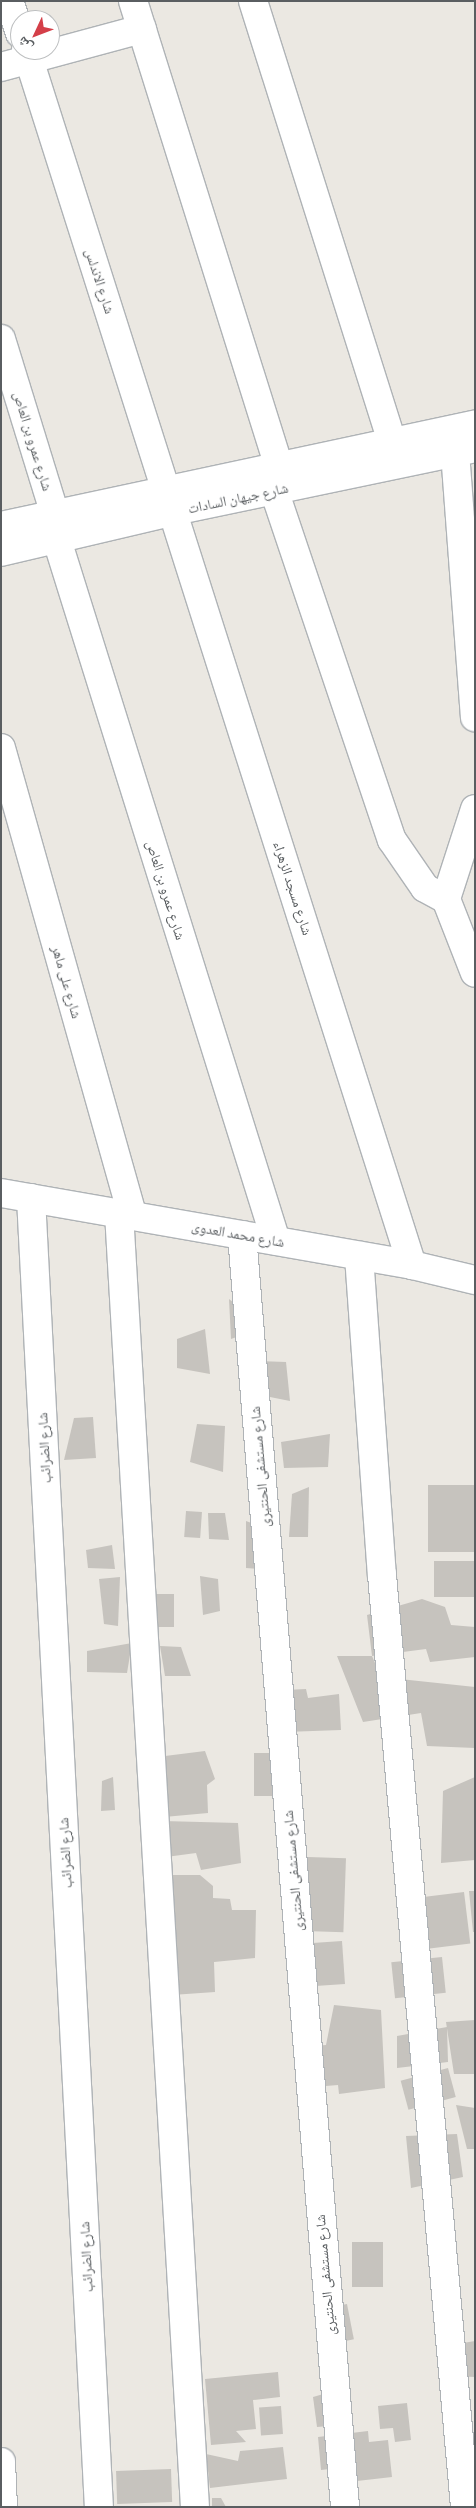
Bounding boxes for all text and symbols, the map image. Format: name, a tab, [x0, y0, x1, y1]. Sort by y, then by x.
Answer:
north arrow	[10, 10, 60, 60]
text: ش	[12, 33, 36, 57]
street label: شارع الاندلس	[82, 246, 118, 316]
street label: شارع عمرو بن العاص	[10, 389, 56, 493]
street label: شارع جيهان السادات	[186, 479, 290, 517]
street label: شارع عمرو بن العاص	[143, 838, 189, 942]
street label: شارع مسجد الزهراء	[270, 839, 316, 937]
street label: شارع على ماهر	[49, 944, 85, 1020]
street label: شارع محمد العدوى	[190, 1218, 286, 1250]
street label: شارع مستشفى الحنتيرى	[246, 1406, 274, 1528]
street label: شارع الضرائب	[34, 1412, 54, 1484]
street label: شارع مستشفى الحنتيرى	[279, 1810, 307, 1932]
street label: شارع الضرائب	[55, 1817, 75, 1889]
street label: شارع مستشفى الحنتيرى	[311, 2214, 339, 2336]
street label: شارع الضرائب	[76, 2221, 96, 2293]

